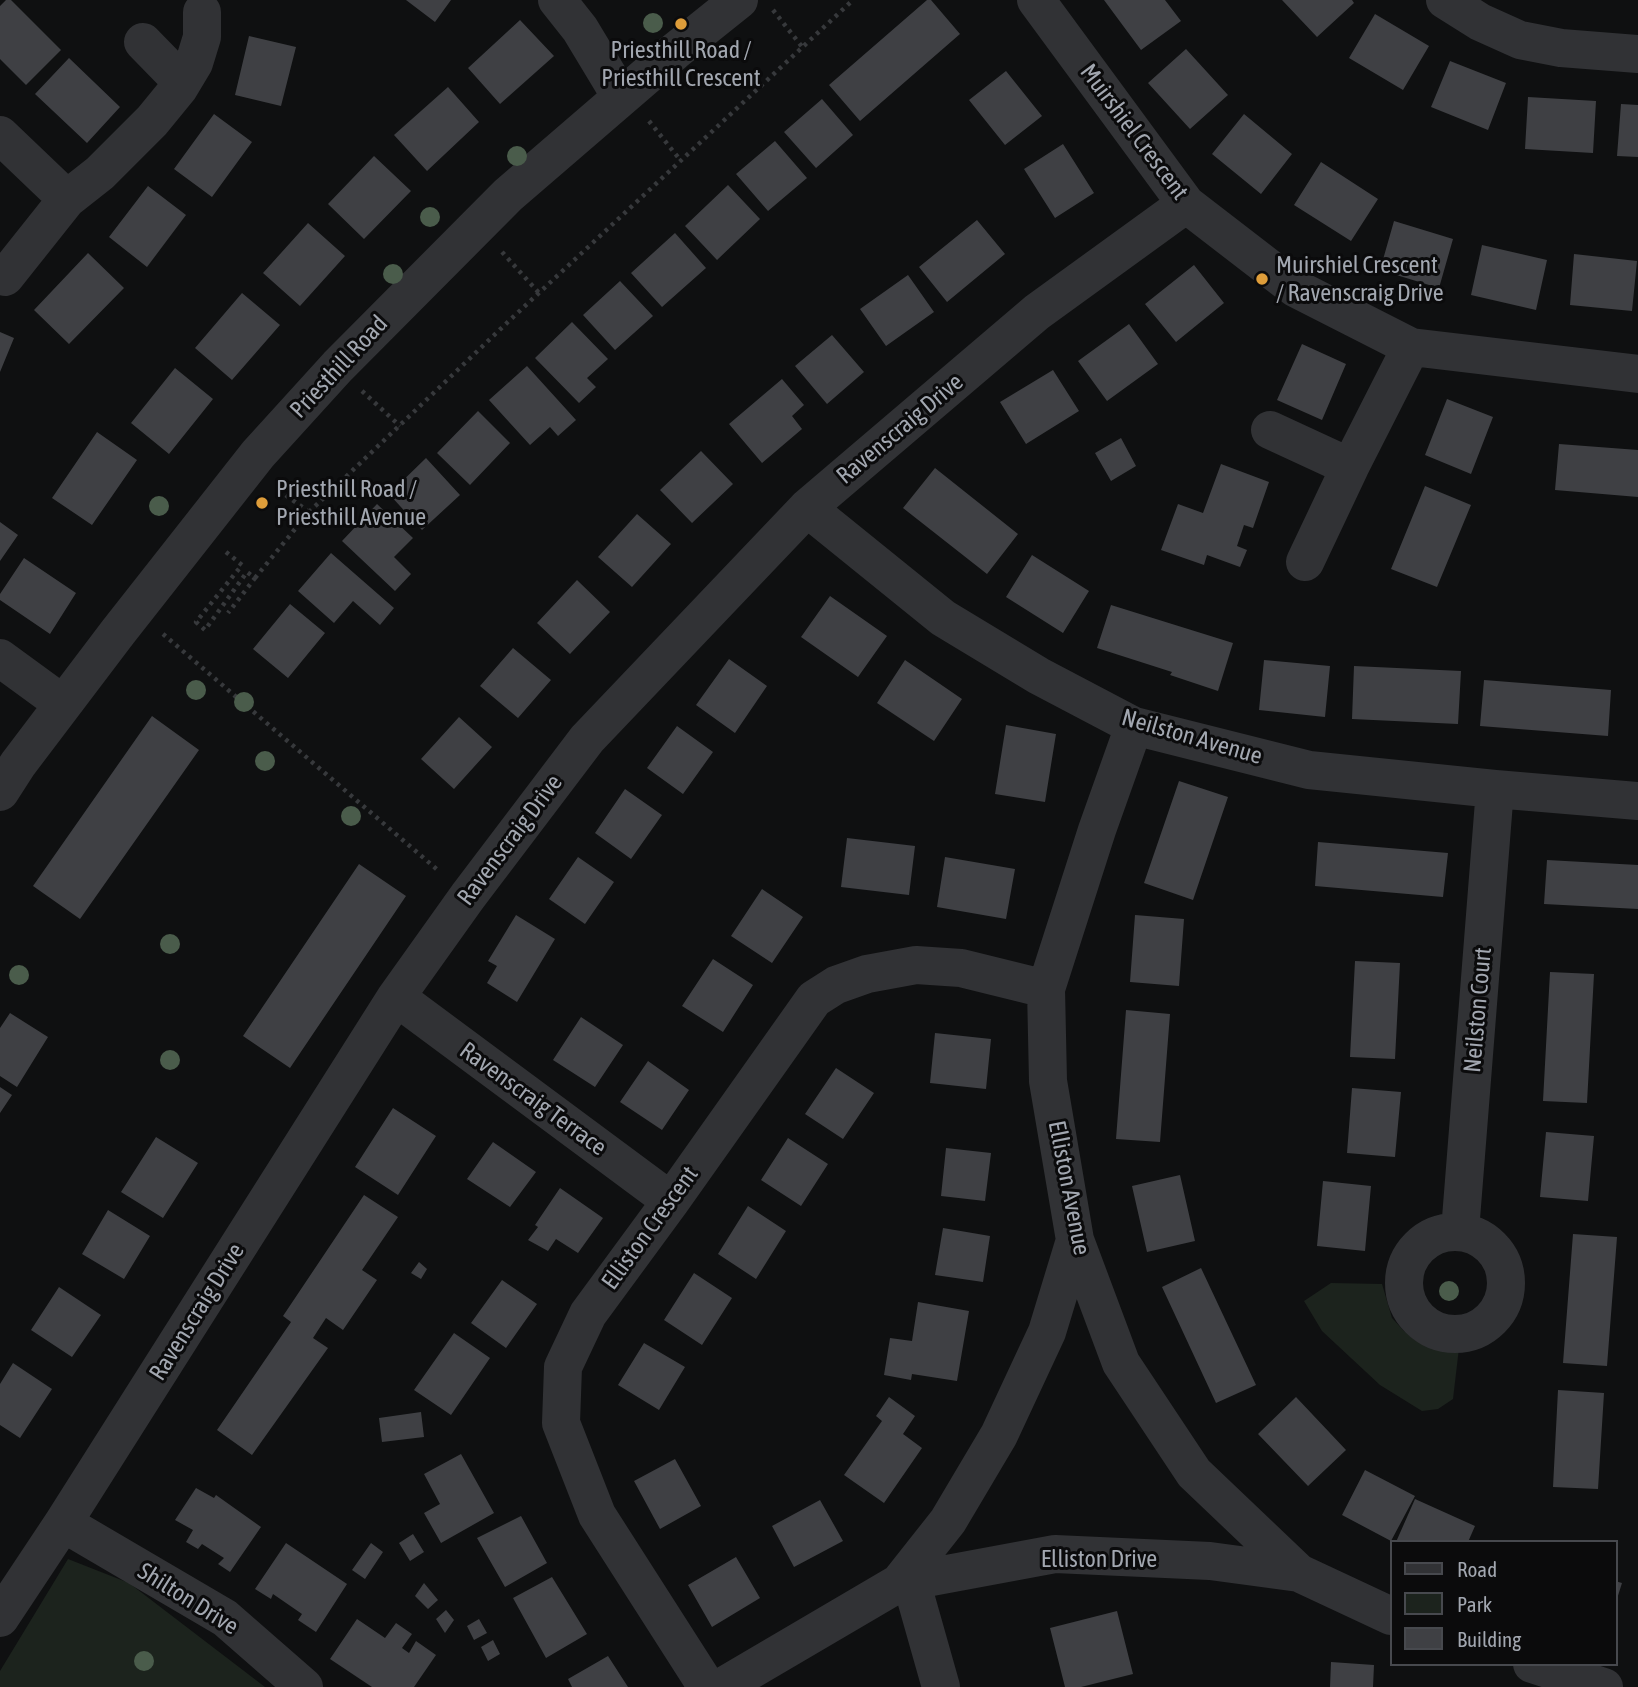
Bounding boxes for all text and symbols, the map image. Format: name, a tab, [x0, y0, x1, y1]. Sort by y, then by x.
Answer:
marker: Priesthill Road / Priesthill Crescent	[673, 16, 689, 32]
place label: Priesthill Road / Priesthill Crescent	[601, 36, 761, 92]
street label: Muirshiel Crescent	[1074, 59, 1194, 205]
place label: Muirshiel Crescent / Ravenscraig Drive	[1276, 251, 1444, 307]
marker: Muirshiel Crescent / Ravenscraig Drive	[1254, 271, 1270, 287]
street label: Priesthill Road	[284, 310, 394, 424]
street label: Ravenscraig Drive	[831, 368, 969, 490]
place label: Priesthill Road / Priesthill Avenue	[276, 475, 426, 531]
marker: Priesthill Road / Priesthill Avenue	[254, 495, 270, 511]
street label: Neilston Avenue	[1118, 703, 1266, 771]
street label: Ravenscraig Drive	[452, 769, 568, 911]
street label: Neilston Court	[1458, 946, 1498, 1074]
street label: Ravenscraig Terrace	[454, 1036, 612, 1162]
street label: Elliston Avenue	[1042, 1118, 1096, 1258]
street label: Elliston Crescent	[596, 1161, 704, 1295]
street label: Ravenscraig Drive	[143, 1238, 251, 1386]
legend	[1390, 1540, 1617, 1666]
street label: Elliston Drive	[1041, 1545, 1157, 1573]
street label: Shilton Drive	[132, 1557, 244, 1641]
text: Road	[1457, 1557, 1497, 1581]
text: Park	[1457, 1592, 1492, 1616]
text: Building	[1457, 1627, 1521, 1651]

